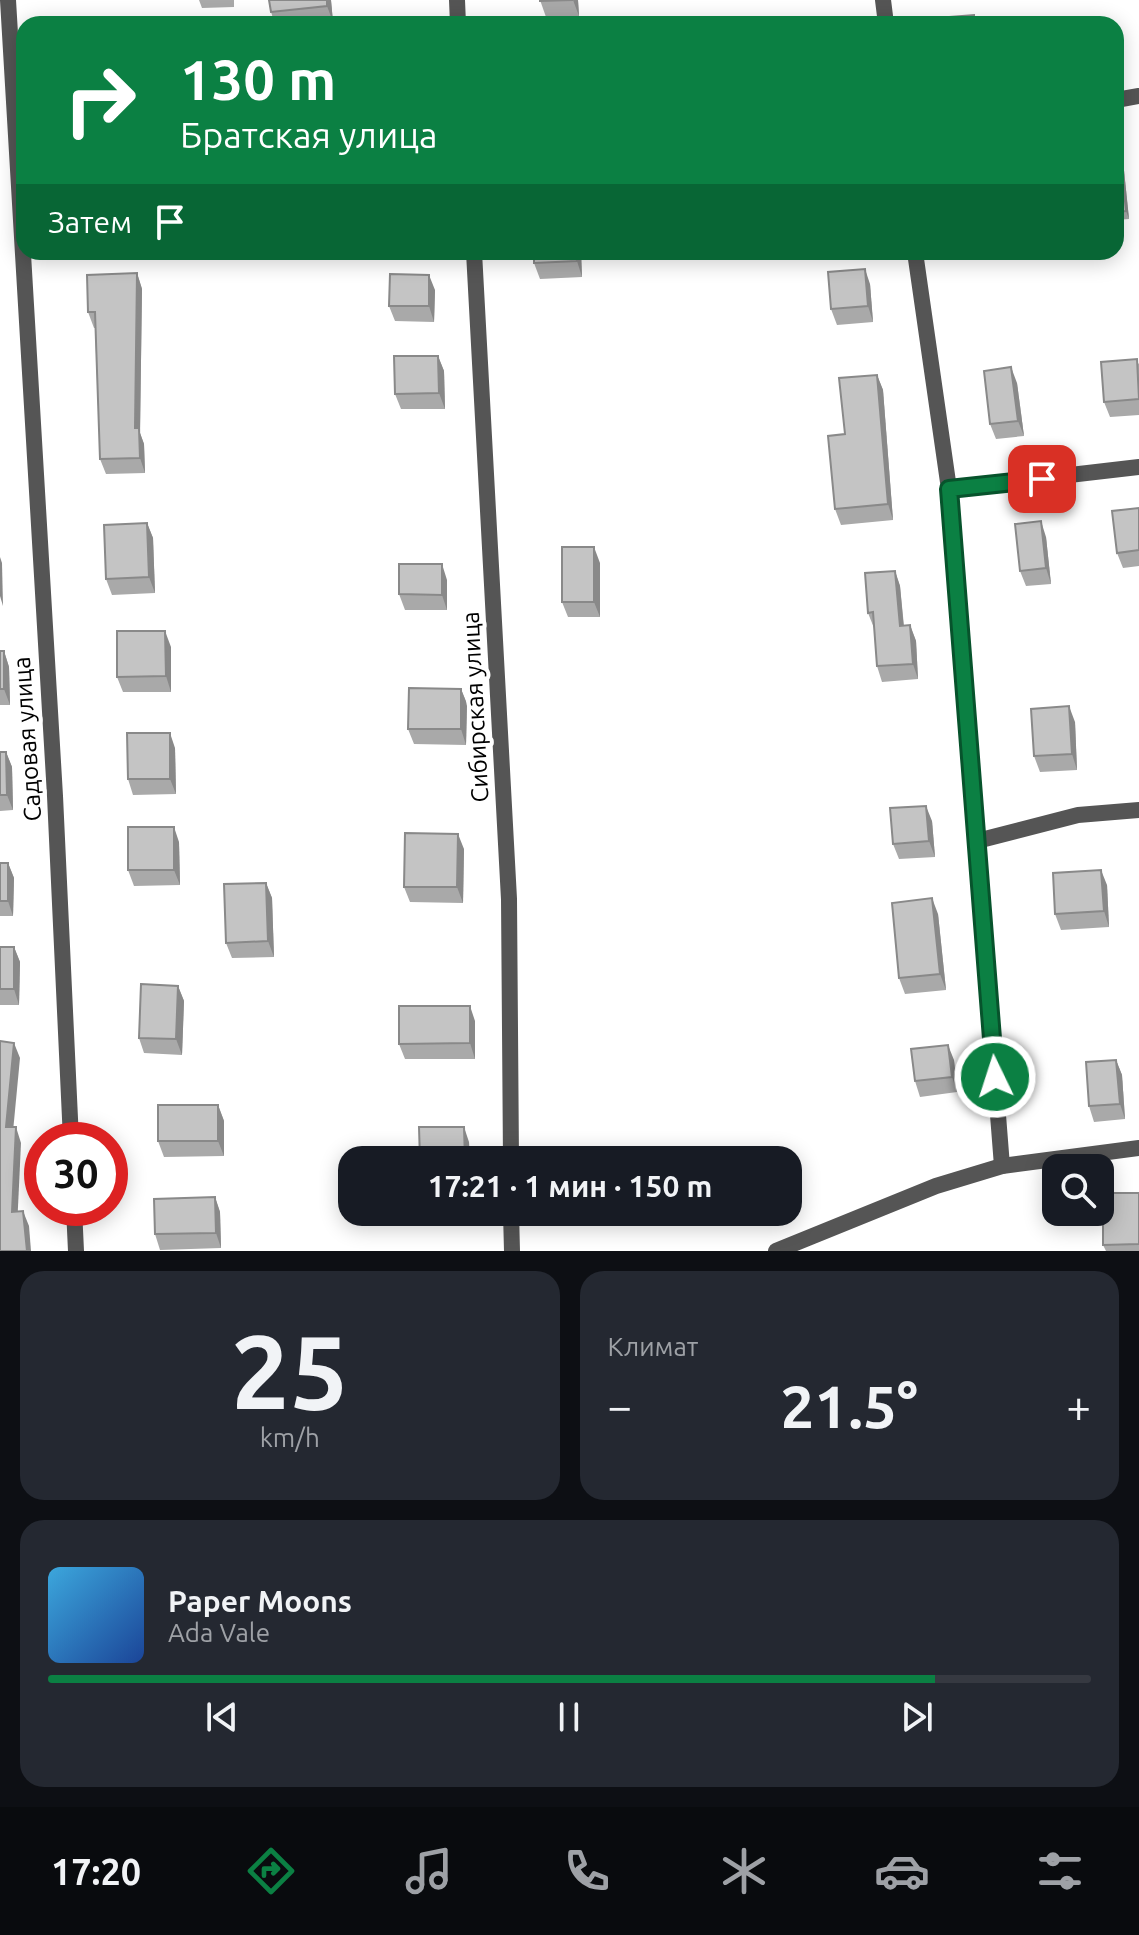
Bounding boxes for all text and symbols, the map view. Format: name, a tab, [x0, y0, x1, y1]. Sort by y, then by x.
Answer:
icon: right	[48, 48, 152, 152]
text: 130 m	[180, 48, 336, 111]
text: Братская улица	[180, 114, 438, 155]
icon: arrive	[148, 200, 192, 244]
text: Затем	[48, 205, 132, 239]
pin	[1008, 445, 1076, 513]
icon: arrive	[1020, 457, 1064, 501]
street label: Сибирская улица	[457, 611, 493, 803]
street label: Садовая улица	[8, 656, 46, 822]
position arrow	[953, 1035, 1037, 1119]
speed limit sign: 30	[24, 1122, 128, 1226]
map controls	[1042, 1154, 1114, 1226]
button: search	[1042, 1154, 1114, 1226]
text: 17:21 · 1 мин · 150 m	[428, 1169, 712, 1203]
text: 25	[231, 1312, 348, 1429]
text: Климат	[608, 1332, 698, 1361]
text: 21.5°	[781, 1372, 918, 1439]
text: −	[608, 1381, 632, 1430]
text: +	[1066, 1381, 1091, 1430]
text: km/h	[260, 1423, 320, 1452]
text: Paper Moons	[168, 1584, 352, 1618]
text: Ada Vale	[168, 1618, 270, 1647]
icon: previous	[200, 1695, 244, 1739]
icon: pause	[547, 1695, 591, 1739]
icon: next	[895, 1695, 939, 1739]
icon: directions	[243, 1843, 299, 1899]
icon: music	[401, 1843, 457, 1899]
icon: phone	[559, 1843, 615, 1899]
icon: climate	[716, 1843, 772, 1899]
icon: car	[874, 1843, 930, 1899]
icon: filters	[1032, 1843, 1088, 1899]
text: 17:20	[51, 1851, 141, 1892]

